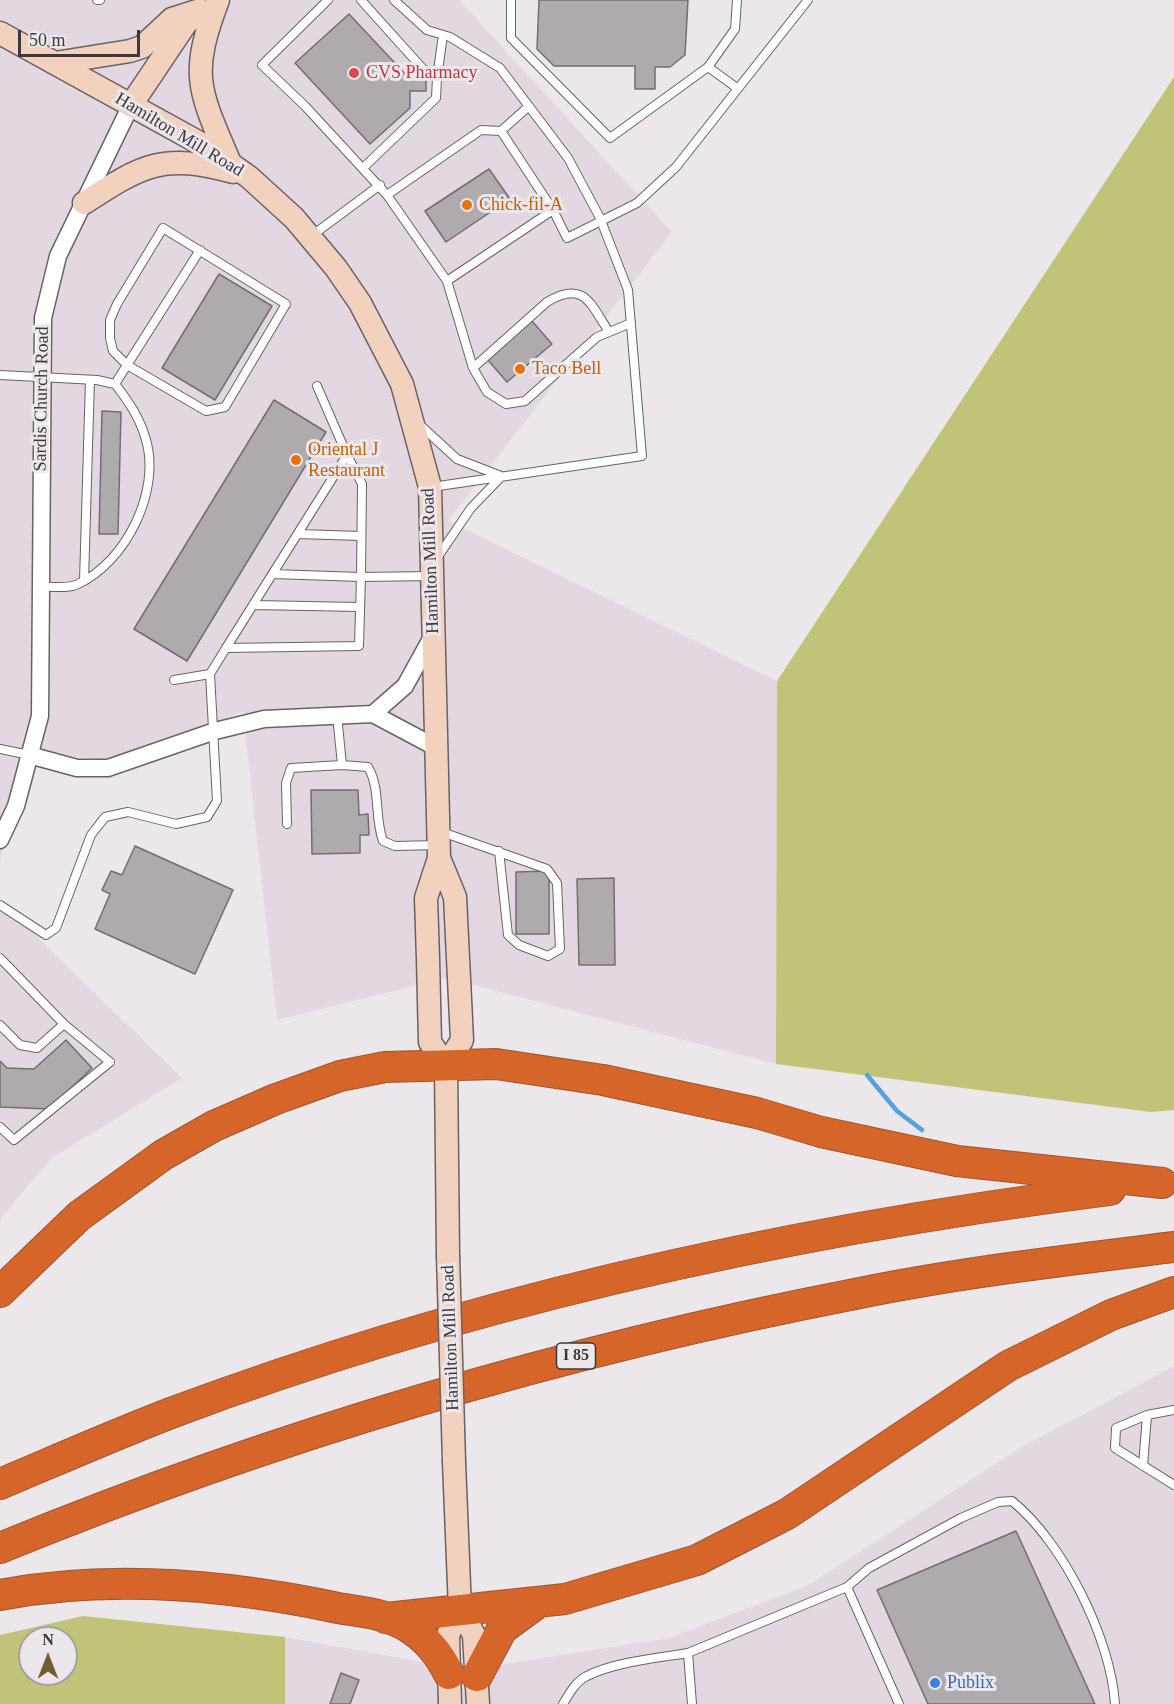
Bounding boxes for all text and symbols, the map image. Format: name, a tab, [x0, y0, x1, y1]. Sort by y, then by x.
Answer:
scale bar	[21, 18, 142, 56]
text: 50 m	[29, 30, 66, 50]
place label: CVS Pharmacy	[366, 62, 477, 84]
marker: CVS Pharmacy	[347, 66, 361, 80]
street label: Hamilton Mill Road	[111, 88, 247, 182]
place label: Chick-fil-A	[479, 194, 563, 216]
marker: Chick-fil-A	[460, 198, 474, 212]
street label: Sardis Church Road	[30, 326, 54, 472]
place label: Taco Bell	[532, 358, 601, 380]
marker: Taco Bell	[513, 362, 527, 376]
place label: Oriental J Restaurant	[308, 439, 385, 482]
marker: Oriental J Restaurant	[289, 453, 303, 467]
street label: Hamilton Mill Road	[418, 488, 444, 634]
street label: Hamilton Mill Road	[438, 1265, 464, 1411]
road number: I 85	[556, 1343, 596, 1369]
north arrow	[18, 1626, 78, 1686]
text: N	[42, 1631, 54, 1648]
place label: Publix	[947, 1672, 994, 1694]
marker: Publix	[928, 1676, 942, 1690]

